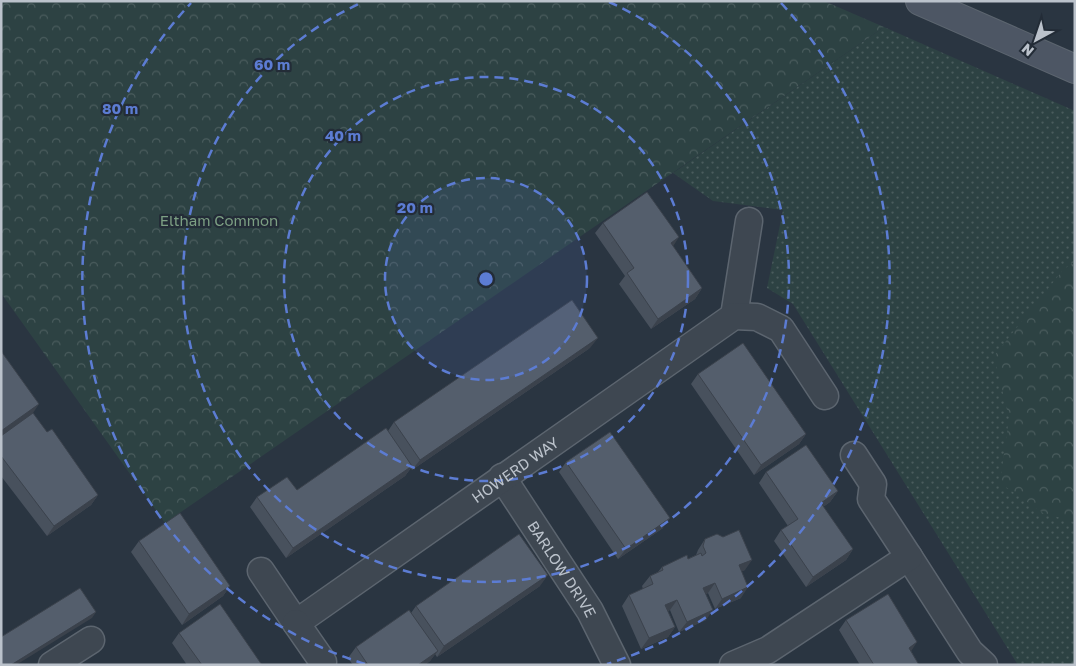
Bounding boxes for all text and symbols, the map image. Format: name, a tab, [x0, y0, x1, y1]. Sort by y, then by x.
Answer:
north arrow	[1011, 15, 1061, 65]
text: N	[1018, 40, 1037, 60]
text: 60 m	[254, 55, 290, 73]
text: 80 m	[102, 99, 138, 117]
text: 40 m	[325, 126, 361, 144]
text: 20 m	[397, 198, 433, 216]
park label: Eltham Common	[160, 211, 278, 229]
centre of rings	[477, 270, 495, 288]
street label: HOWERD WAY	[468, 433, 562, 506]
street label: BARLOW DRIVE	[524, 517, 601, 620]

